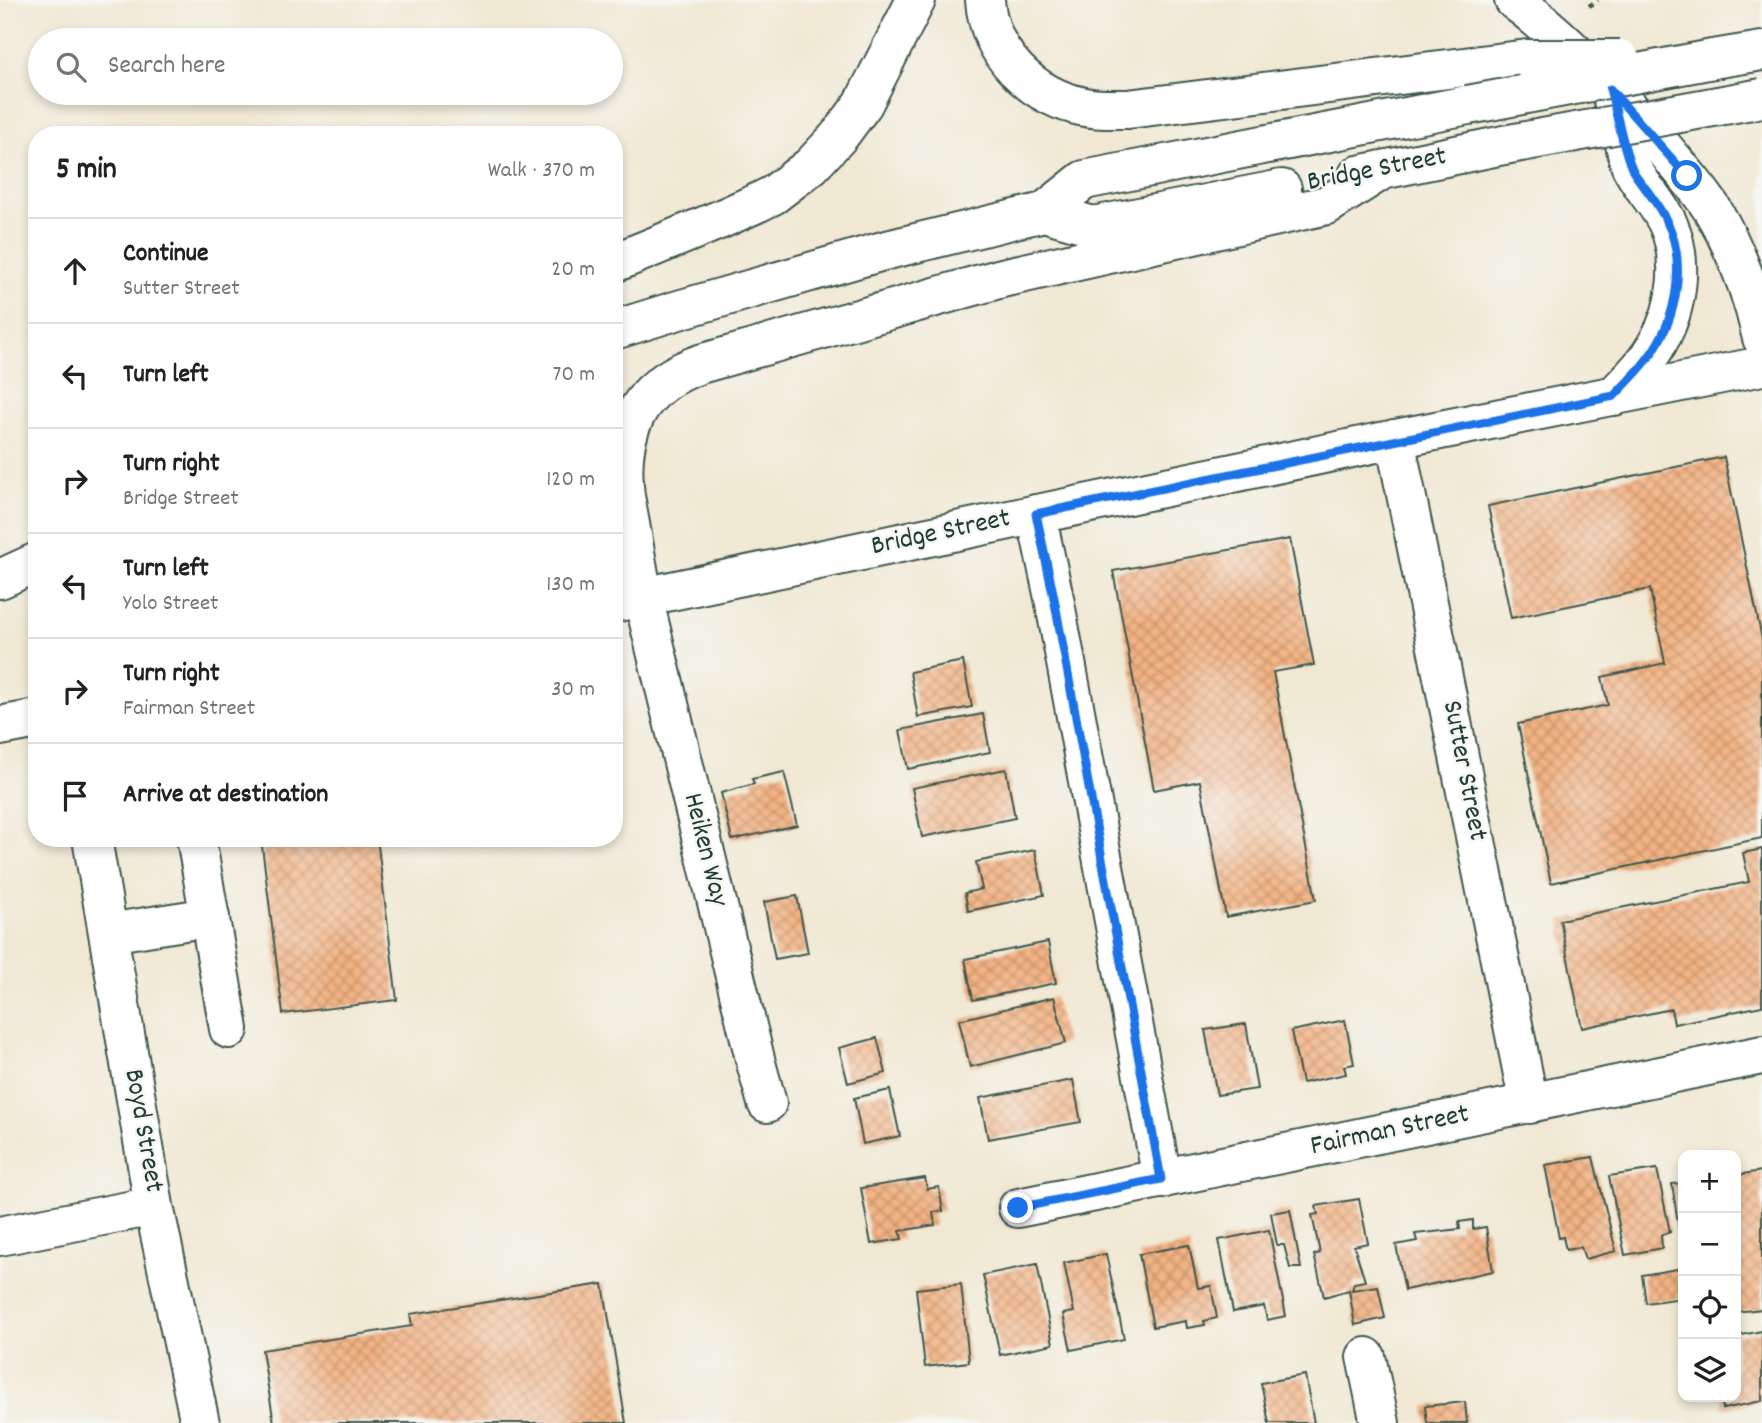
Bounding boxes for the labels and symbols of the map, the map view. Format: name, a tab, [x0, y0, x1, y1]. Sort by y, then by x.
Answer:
street label: Bridge Street	[1304, 138, 1450, 204]
route start	[1671, 160, 1702, 191]
street label: Bridge Street	[868, 500, 1014, 568]
street label: Sutter Street	[1430, 697, 1496, 845]
street label: Heiken Way	[671, 789, 738, 911]
street label: Boyd Street	[111, 1066, 173, 1196]
street label: Fairman Street	[1307, 1096, 1473, 1168]
route end	[1002, 1192, 1033, 1223]

